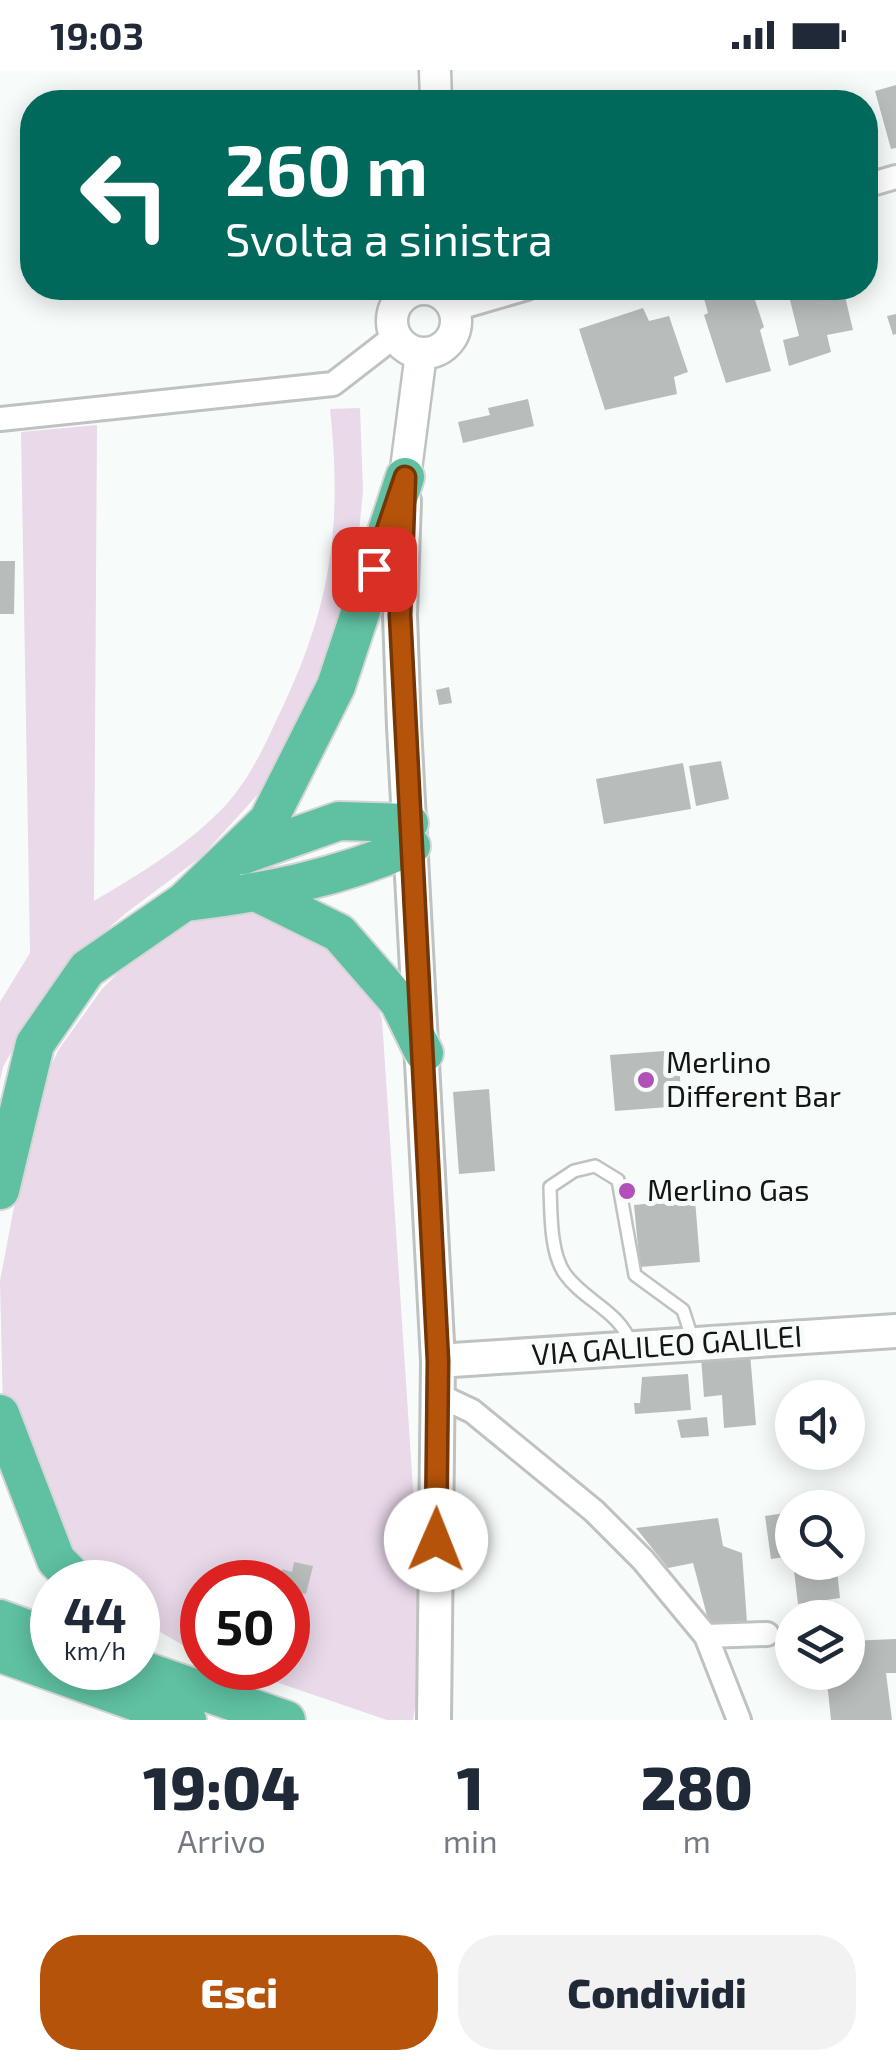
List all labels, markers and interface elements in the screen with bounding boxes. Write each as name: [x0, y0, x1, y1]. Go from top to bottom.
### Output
text: 19:03: [50, 12, 144, 58]
text: 260 m: [225, 126, 428, 210]
icon: left: [60, 130, 190, 260]
text: Svolta a sinistra: [225, 211, 553, 265]
pin: [332, 527, 417, 612]
icon: arrive: [347, 542, 402, 597]
place label: Merlino Different Bar: [666, 1043, 841, 1113]
marker: Merlino Different Bar: [635, 1069, 657, 1091]
place label: Merlino Gas: [647, 1171, 810, 1207]
marker: Merlino Gas: [616, 1180, 638, 1202]
street label: VIA GALILEO GALILEI: [530, 1317, 803, 1371]
map controls: [775, 1380, 865, 1690]
button: sound: [775, 1380, 865, 1470]
position arrow: [384, 1488, 488, 1592]
button: search: [775, 1490, 865, 1580]
speed limit sign: 50: [180, 1560, 310, 1690]
text: 44: [63, 1583, 127, 1643]
button: layers: [775, 1600, 865, 1690]
text: km/h: [64, 1635, 126, 1665]
text: 19:04: [143, 1750, 300, 1822]
text: 1: [457, 1750, 484, 1822]
text: 280: [641, 1750, 753, 1822]
text: Arrivo: [177, 1821, 266, 1859]
text: min: [443, 1821, 498, 1859]
text: m: [683, 1821, 711, 1859]
button: Esci: [40, 1935, 438, 2050]
button: Condividi: [458, 1935, 856, 2050]

